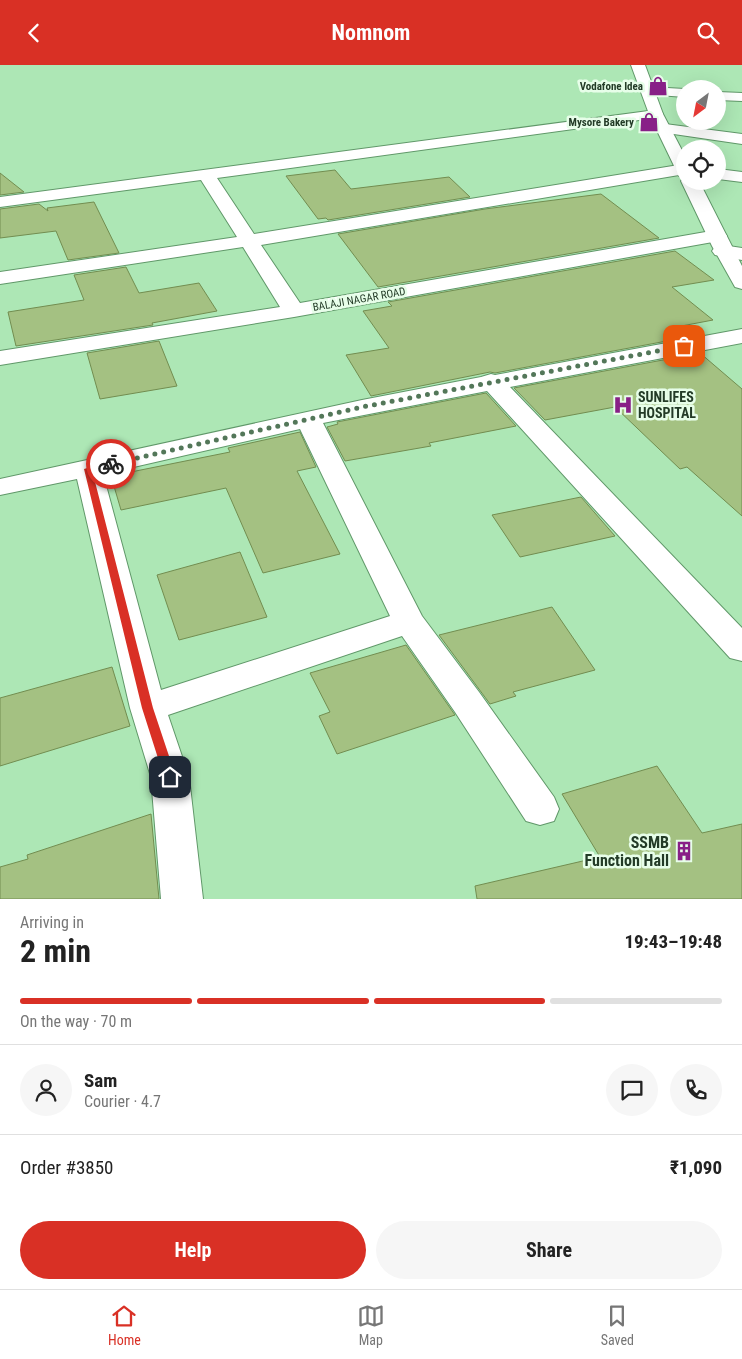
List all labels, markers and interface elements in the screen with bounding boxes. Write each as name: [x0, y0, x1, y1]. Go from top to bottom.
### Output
icon: back: [20, 19, 48, 47]
icon: search: [694, 19, 722, 47]
text: Nomnom: [332, 20, 410, 45]
shop icon: Vodafone Idea: [647, 75, 669, 97]
place label: Vodafone Idea: [580, 80, 643, 93]
north arrow: [676, 80, 726, 130]
map controls: [676, 80, 726, 190]
shop icon: Mysore Bakery: [638, 111, 660, 133]
place label: Mysore Bakery: [569, 116, 634, 129]
button: locate: [676, 140, 726, 190]
street label: BALAJI NAGAR ROAD: [312, 285, 406, 314]
pin: [663, 325, 705, 367]
icon: bag: [670, 332, 698, 360]
place label: SUNLIFES HOSPITAL: [638, 389, 696, 421]
hospital icon: SUNLIFES HOSPITAL: [612, 394, 634, 416]
courier: [86, 439, 136, 489]
icon: bike: [97, 450, 125, 478]
pin: [149, 756, 191, 798]
icon: home: [156, 763, 184, 791]
place label: SSMB Function Hall: [585, 833, 669, 870]
building icon: SSMB Function Hall: [673, 840, 695, 862]
text: Arriving in: [20, 913, 84, 932]
text: 19:43–19:48: [624, 930, 722, 953]
text: 2 min: [20, 932, 91, 970]
text: On the way · 70 m: [20, 1012, 132, 1031]
button: person: [20, 1064, 72, 1116]
button: chat: [606, 1064, 658, 1116]
button: phone: [670, 1064, 722, 1116]
text: Sam: [84, 1069, 117, 1092]
text: Courier · 4.7: [84, 1092, 161, 1111]
text: Order #3850: [20, 1156, 113, 1179]
text: ₹1,090: [670, 1156, 722, 1179]
button: Help: [20, 1221, 366, 1279]
button: Share: [376, 1221, 722, 1279]
tab: Home: [108, 1302, 141, 1348]
tab: Map: [357, 1302, 385, 1348]
tab: Saved: [601, 1302, 634, 1348]

